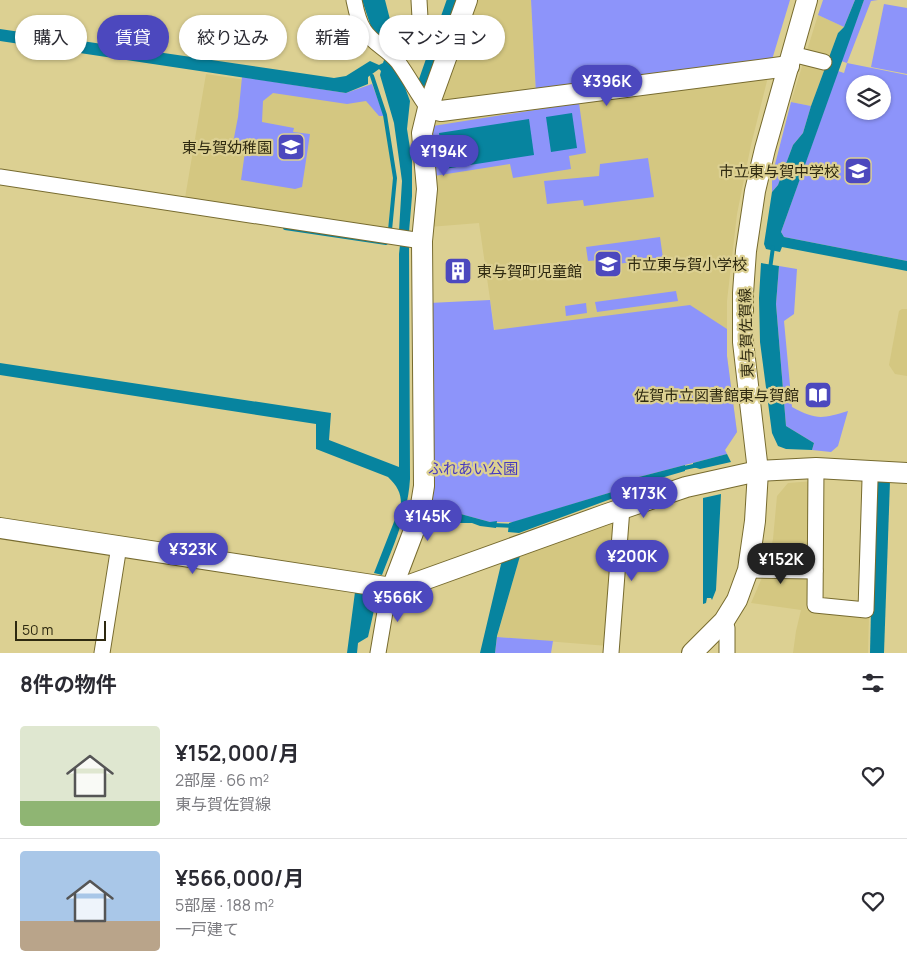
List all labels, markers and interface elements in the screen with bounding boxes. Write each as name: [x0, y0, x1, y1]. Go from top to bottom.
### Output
chip: 購入: [15, 15, 87, 60]
chip: 賃貸: [97, 15, 169, 60]
chip: 絞り込み: [179, 15, 287, 60]
chip: 新着: [297, 15, 369, 60]
chip: マンション: [379, 15, 505, 60]
pin: ¥396K: [572, 64, 642, 107]
text: ¥396K: [582, 70, 632, 92]
map controls: [846, 75, 891, 120]
button: layers: [846, 75, 891, 120]
school or university icon: 東与賀幼稚園: [276, 132, 306, 162]
pin: ¥194K: [409, 134, 479, 177]
place label: 東与賀幼稚園: [182, 137, 272, 158]
text: ¥194K: [421, 140, 467, 162]
school or university icon: 市立東与賀中学校: [843, 156, 873, 186]
place label: 市立東与賀中学校: [719, 161, 839, 182]
school or university icon: 市立東与賀小学校: [593, 249, 623, 279]
place label: 市立東与賀小学校: [627, 254, 747, 275]
building icon: 東与賀町児童館: [443, 256, 473, 286]
place label: 東与賀町児童館: [477, 261, 582, 282]
street label: 東与賀佐賀線: [734, 288, 758, 378]
library icon: 佐賀市立図書館東与賀館: [803, 380, 833, 410]
place label: 佐賀市立図書館東与賀館: [634, 385, 799, 406]
park label: ふれあい公園: [428, 458, 518, 479]
pin: ¥173K: [609, 476, 679, 519]
text: ¥173K: [622, 482, 666, 504]
pin: ¥145K: [393, 500, 463, 542]
text: ¥145K: [405, 505, 451, 527]
pin: ¥323K: [158, 532, 228, 575]
text: ¥323K: [169, 538, 217, 560]
pin: ¥200K: [597, 540, 667, 582]
pin: ¥152K: [746, 542, 816, 585]
text: ¥200K: [607, 545, 657, 567]
text: ¥152K: [758, 548, 804, 570]
pin: ¥566K: [363, 580, 433, 623]
text: ¥566K: [373, 586, 423, 608]
scale bar: [15, 618, 106, 641]
text: 50 m: [22, 620, 53, 639]
icon: filters: [859, 669, 887, 697]
text: 8件の物件: [20, 670, 117, 698]
text: ¥152,000/月: [175, 739, 299, 767]
icon: home: [60, 746, 120, 806]
icon: heart: [859, 762, 887, 790]
text: 2部屋 · 66 m²: [175, 769, 269, 791]
text: 東与賀佐賀線: [175, 793, 271, 815]
text: ¥566,000/月: [175, 864, 304, 892]
icon: home: [60, 871, 120, 931]
icon: heart: [859, 887, 887, 915]
text: 5部屋 · 188 m²: [175, 894, 274, 916]
text: 一戸建て: [175, 918, 239, 940]

